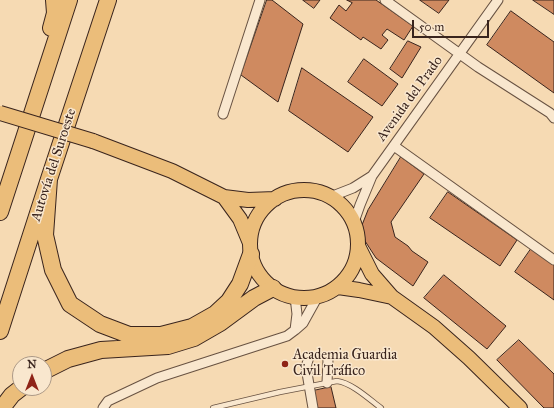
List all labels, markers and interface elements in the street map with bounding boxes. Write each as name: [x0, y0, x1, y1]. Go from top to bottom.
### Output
scale bar: [414, 12, 491, 38]
text: 50 m: [419, 20, 444, 34]
street label: Avenida del Prado: [373, 53, 447, 145]
street label: Autovía del Suroeste: [28, 107, 80, 223]
place label: Academia Guardia Civil Tráfico: [293, 348, 397, 380]
north arrow: [12, 356, 52, 396]
text: N: [27, 358, 37, 371]
marker: Academia Guardia Civil Tráfico: [280, 359, 290, 369]

